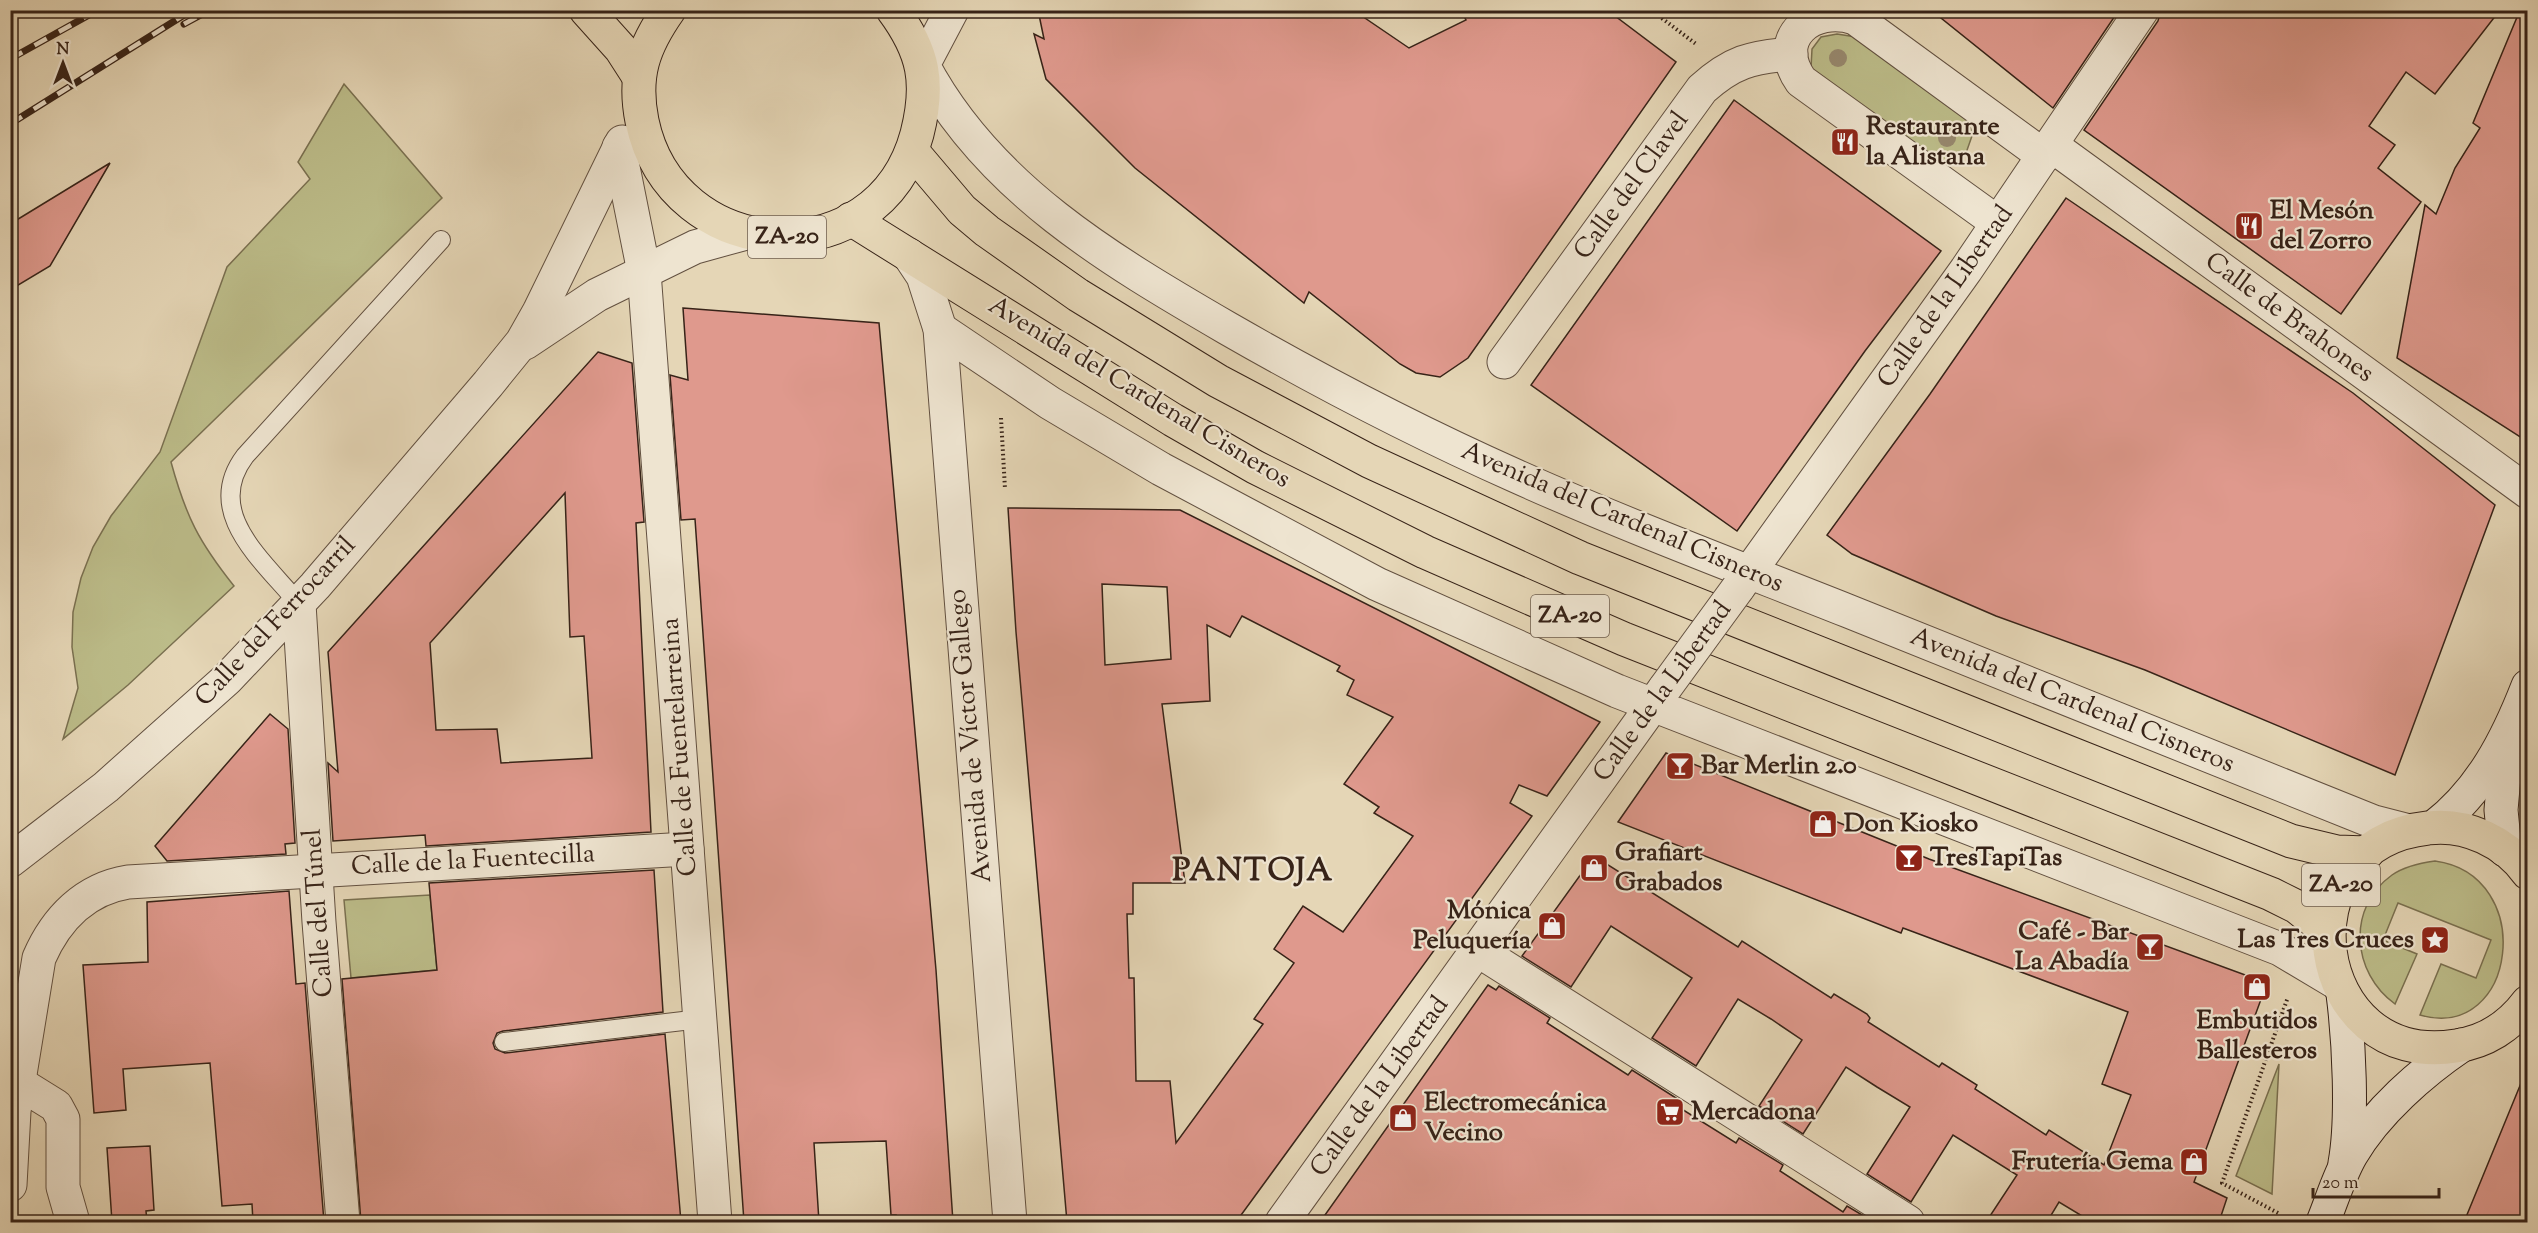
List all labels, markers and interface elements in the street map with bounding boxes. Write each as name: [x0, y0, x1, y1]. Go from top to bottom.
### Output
north arrow: [33, 33, 93, 93]
text: N: [57, 39, 70, 62]
street label: Calle del Clavel: [1565, 104, 1699, 268]
place label: Restaurante la Alistana: [1866, 109, 2000, 176]
restaurant icon: Restaurante la Alistana: [1829, 126, 1861, 158]
place label: El Mesón del Zorro: [2270, 193, 2375, 260]
street label: Calle de la Libertad: [1869, 198, 2023, 396]
restaurant icon: El Mesón del Zorro: [2233, 210, 2265, 242]
road number: ZA-20: [748, 216, 826, 258]
street label: Calle de Brahones: [2197, 244, 2381, 392]
street label: Avenida del Cardenal Cisneros: [981, 288, 1297, 498]
street label: Avenida del Cardenal Cisneros: [1455, 433, 1789, 603]
street label: Calle del Ferrocarril: [187, 529, 365, 715]
street label: Avenida de Víctor Gallego: [940, 588, 1002, 884]
street label: Calle de la Libertad: [1585, 594, 1741, 790]
road number: ZA-20: [1531, 595, 1609, 637]
street label: Calle de Fuentelarreina: [653, 617, 707, 877]
street label: Avenida del Cardenal Cisneros: [1904, 619, 2240, 783]
place label: Bar Merlin 2.0: [1701, 748, 1857, 785]
bar icon: Bar Merlin 2.0: [1664, 750, 1696, 782]
place label: Don Kiosko: [1844, 806, 1978, 843]
shop icon: Don Kiosko: [1807, 808, 1839, 840]
street label: Calle del Túnel: [295, 827, 343, 999]
place label: Grafiart Grabados: [1615, 835, 1722, 902]
street label: Calle de la Fuentecilla: [350, 836, 596, 886]
place label: TresTapiTas: [1930, 840, 2062, 877]
bar icon: TresTapiTas: [1893, 842, 1925, 874]
district label: PANTOJA: [1172, 849, 1334, 895]
shop icon: Grafiart Grabados: [1578, 852, 1610, 884]
road number: ZA-20: [2302, 864, 2380, 906]
place label: Mónica Peluquería: [1413, 893, 1531, 960]
shop icon: Mónica Peluquería: [1536, 910, 1568, 942]
place label: Café - Bar La Abadía: [2015, 914, 2129, 981]
place label: Las Tres Cruces: [2238, 922, 2414, 959]
place icon: Las Tres Cruces: [2419, 924, 2451, 956]
bar icon: Café - Bar La Abadía: [2134, 931, 2166, 963]
shop icon: Embutidos Ballesteros: [2241, 971, 2273, 1003]
street label: Calle de la Libertad: [1302, 989, 1458, 1185]
place label: Embutidos Ballesteros: [2196, 1003, 2318, 1070]
place label: Electromecánica Vecino: [1424, 1085, 1607, 1152]
place label: Mercadona: [1691, 1094, 1816, 1131]
supermarket icon: Mercadona: [1654, 1096, 1686, 1128]
shop icon: Electromecánica Vecino: [1387, 1102, 1419, 1134]
place label: Frutería Gema: [2012, 1144, 2173, 1181]
shop icon: Frutería Gema: [2178, 1146, 2210, 1178]
scale bar: [2313, 1161, 2439, 1199]
text: 20 m: [2322, 1171, 2359, 1197]

